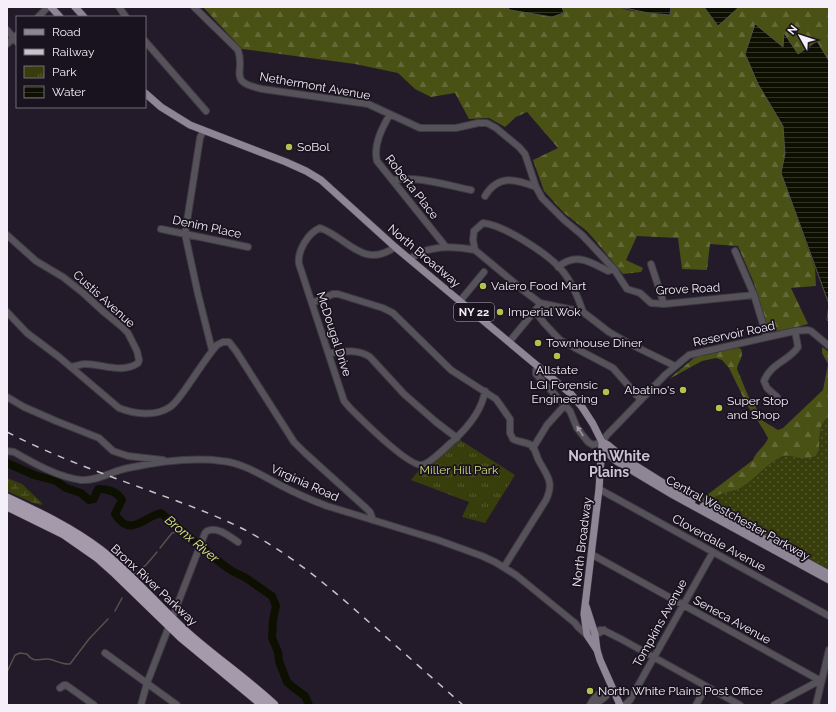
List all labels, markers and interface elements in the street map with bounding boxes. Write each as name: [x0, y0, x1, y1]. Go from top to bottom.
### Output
legend: [16, 16, 146, 108]
north arrow: [780, 16, 820, 56]
text: N: [785, 23, 800, 37]
text: Road: [52, 25, 81, 39]
text: Railway: [52, 45, 95, 59]
text: Park: [52, 65, 77, 79]
street label: Nethermont Avenue: [258, 69, 372, 103]
text: Water: [52, 85, 86, 99]
place label: SoBol: [297, 140, 330, 154]
marker: SoBol: [284, 142, 294, 152]
street label: Roberta Place: [383, 152, 441, 222]
street label: Denim Place: [171, 213, 243, 241]
street label: North Broadway: [385, 222, 463, 291]
street label: Custis Avenue: [70, 268, 138, 330]
place label: Valero Food Mart: [491, 279, 586, 293]
street label: Grove Road: [655, 280, 721, 298]
marker: Valero Food Mart: [478, 281, 488, 291]
street label: McDougal Drive: [314, 290, 354, 378]
road number: NY 22: [454, 303, 494, 321]
place label: Imperial Wok: [508, 305, 581, 319]
marker: Imperial Wok: [495, 307, 505, 317]
street label: Reservoir Road: [692, 318, 776, 350]
place label: Townhouse Diner: [546, 336, 643, 350]
marker: Townhouse Diner: [533, 338, 543, 348]
marker: Allstate: [552, 351, 562, 361]
place label: Allstate: [536, 363, 578, 377]
place label: LGI Forensic Engineering: [530, 378, 598, 406]
place label: Abatino's: [624, 383, 675, 397]
marker: Abatino's: [678, 385, 688, 395]
marker: LGI Forensic Engineering: [601, 387, 611, 397]
place label: Super Stop and Shop: [727, 394, 789, 422]
marker: Super Stop and Shop: [714, 403, 724, 413]
one-way arrow: [576, 425, 584, 436]
district label: North White Plains: [568, 448, 650, 480]
street label: Virginia Road: [269, 462, 341, 504]
park label: Miller Hill Park: [420, 463, 499, 477]
street label: Central Westchester Parkway: [664, 473, 813, 564]
street label: North Broadway: [570, 496, 595, 588]
street label: Cloverdale Avenue: [670, 511, 768, 575]
water label: Bronx River: [162, 512, 222, 566]
street label: Bronx River Parkway: [108, 541, 200, 629]
street label: Tompkins Avenue: [630, 577, 690, 669]
street label: Seneca Avenue: [691, 593, 773, 647]
place label: North White Plains Post Office: [598, 684, 763, 698]
marker: North White Plains Post Office: [585, 686, 595, 696]

